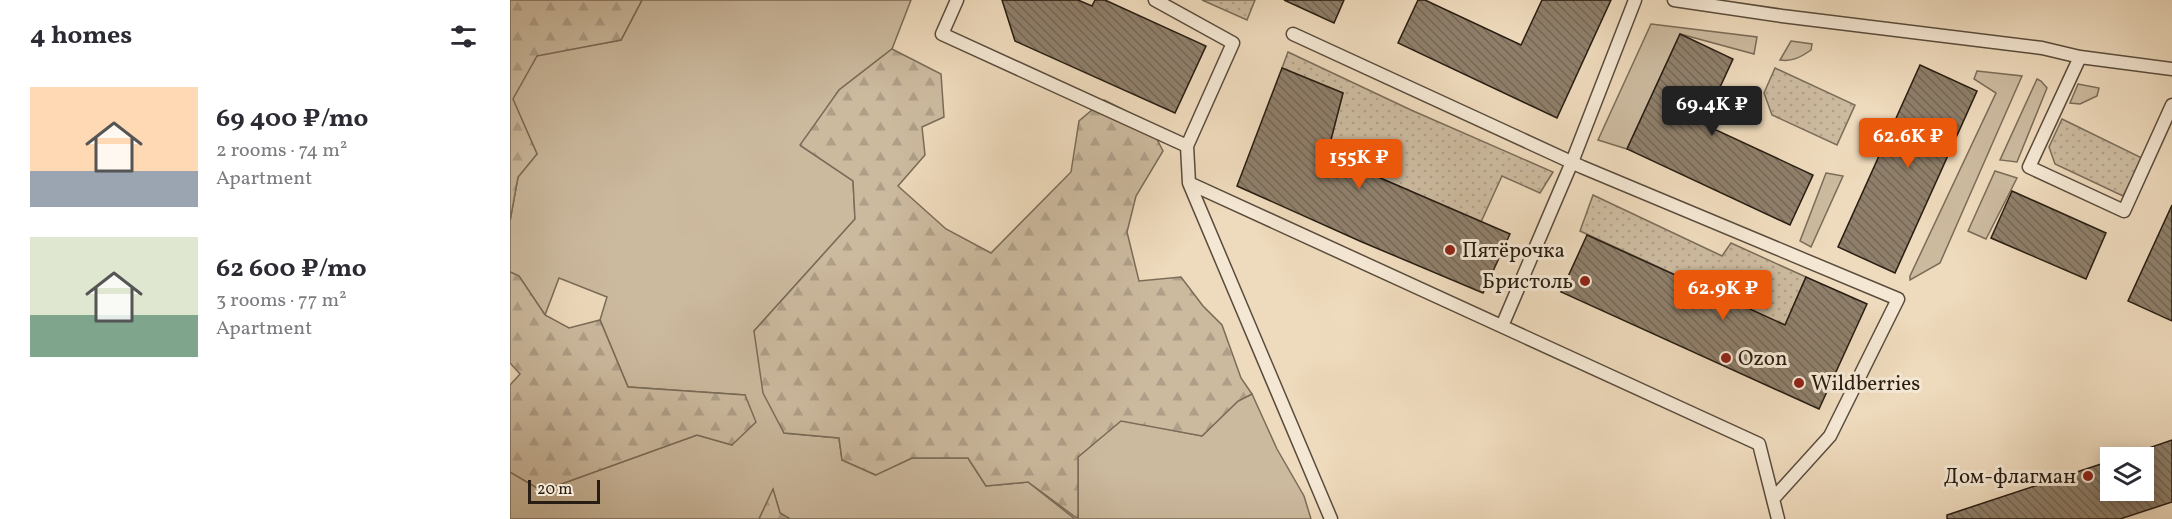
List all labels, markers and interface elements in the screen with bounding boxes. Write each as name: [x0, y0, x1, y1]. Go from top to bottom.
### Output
text: 4 homes: [30, 18, 132, 54]
icon: filters: [447, 20, 480, 53]
pin: 69.4K ₽: [1657, 86, 1767, 137]
text: 69.4K ₽: [1676, 91, 1748, 119]
text: 69 400 ₽/mo: [216, 101, 368, 137]
icon: home: [78, 111, 150, 183]
pin: 62.6K ₽: [1853, 118, 1963, 169]
text: 62.6K ₽: [1873, 123, 1943, 151]
text: 2 rooms · 74 m²: [216, 137, 347, 165]
pin: 155K ₽: [1310, 139, 1408, 190]
text: 155K ₽: [1329, 144, 1389, 172]
text: Apartment: [216, 165, 312, 193]
place label: Пятёрочка: [1462, 237, 1565, 266]
marker: Пятёрочка: [1443, 243, 1457, 257]
text: 62 600 ₽/mo: [216, 251, 367, 287]
icon: home: [78, 261, 150, 333]
place label: Бристоль: [1482, 268, 1573, 297]
pin: 62.9K ₽: [1668, 270, 1778, 321]
marker: Бристоль: [1578, 274, 1592, 288]
text: 62.9K ₽: [1688, 275, 1758, 303]
text: 3 rooms · 77 m²: [216, 287, 347, 315]
text: Apartment: [216, 315, 312, 343]
place label: Ozon: [1738, 345, 1788, 374]
marker: Ozon: [1719, 351, 1733, 365]
place label: Wildberries: [1811, 370, 1920, 399]
marker: Wildberries: [1792, 376, 1806, 390]
map controls: [2100, 447, 2154, 501]
button: layers: [2100, 447, 2154, 501]
place label: Дом-флагман: [1944, 463, 2076, 492]
marker: Дом-флагман: [2081, 469, 2095, 483]
scale bar: [528, 477, 600, 504]
text: 20 m: [537, 479, 572, 501]

